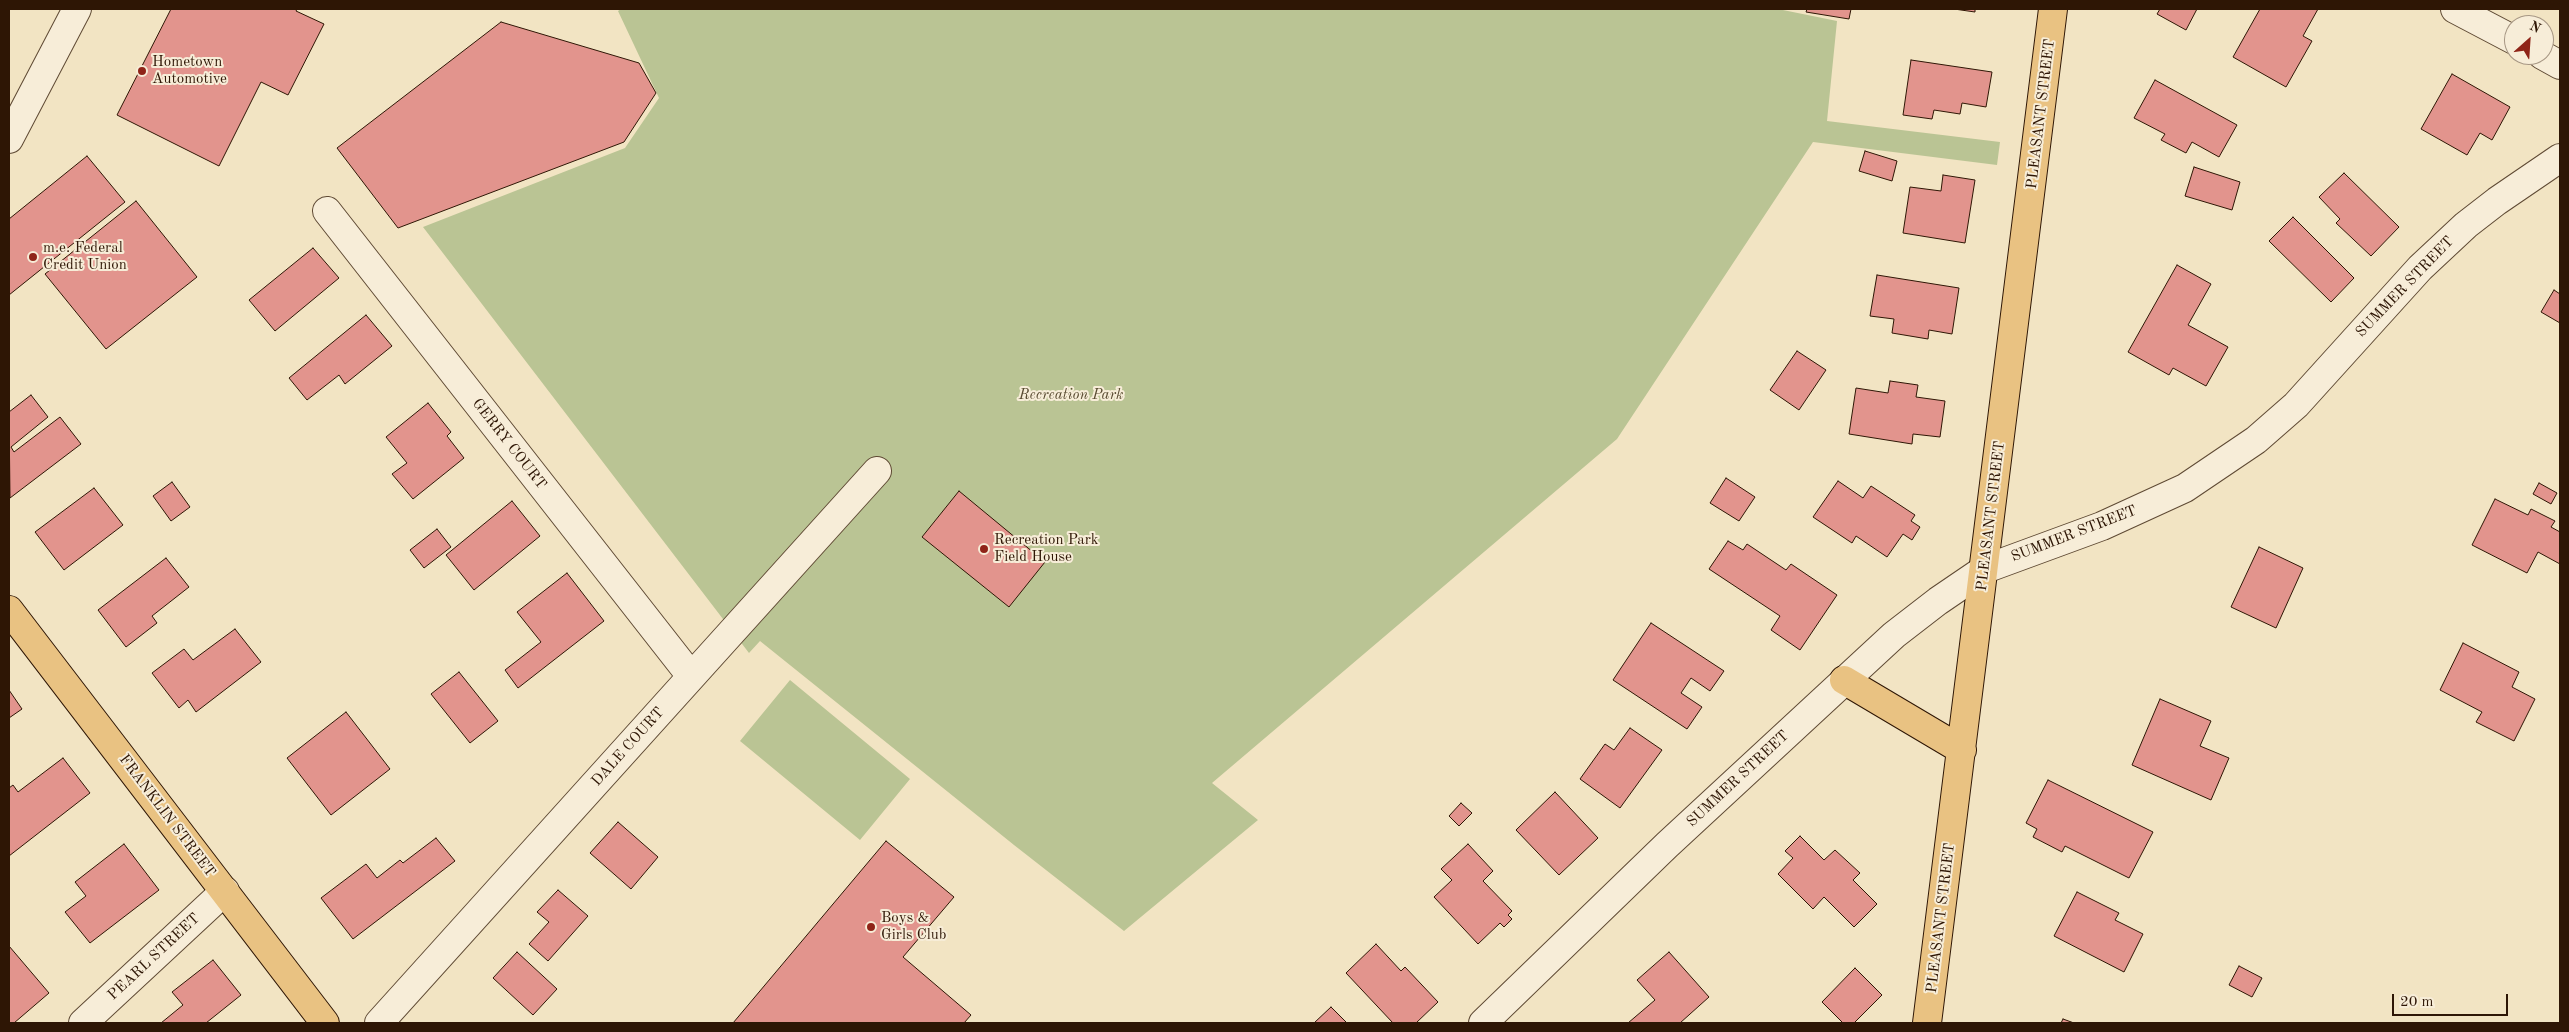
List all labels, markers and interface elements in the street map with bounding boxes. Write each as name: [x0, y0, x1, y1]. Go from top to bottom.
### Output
north arrow: [2504, 15, 2554, 65]
text: N: [2527, 19, 2543, 36]
street label: PLEASANT STREET: [2023, 38, 2059, 190]
place label: Hometown Automotive: [152, 53, 227, 88]
marker: Hometown Automotive: [136, 65, 148, 77]
street label: SUMMER STREET: [2352, 233, 2458, 341]
place label: m.e. Federal Credit Union: [43, 239, 127, 274]
marker: m.e. Federal Credit Union: [27, 251, 39, 263]
park label: Recreation Park: [1019, 386, 1123, 404]
street label: GERRY COURT: [468, 395, 550, 493]
street label: PLEASANT STREET: [1973, 440, 2009, 592]
street label: SUMMER STREET: [2009, 502, 2139, 566]
place label: Recreation Park Field House: [994, 531, 1099, 566]
marker: Recreation Park Field House: [978, 543, 990, 555]
street label: DALE COURT: [588, 704, 668, 790]
street label: SUMMER STREET: [1683, 727, 1793, 831]
street label: FRANKLIN STREET: [115, 751, 219, 881]
street label: PLEASANT STREET: [1923, 842, 1959, 994]
place label: Boys & Girls Club: [881, 909, 947, 944]
street label: PEARL STREET: [104, 910, 204, 1004]
marker: Boys & Girls Club: [865, 921, 877, 933]
scale bar: [2394, 984, 2510, 1016]
text: 20 m: [2400, 995, 2434, 1010]

